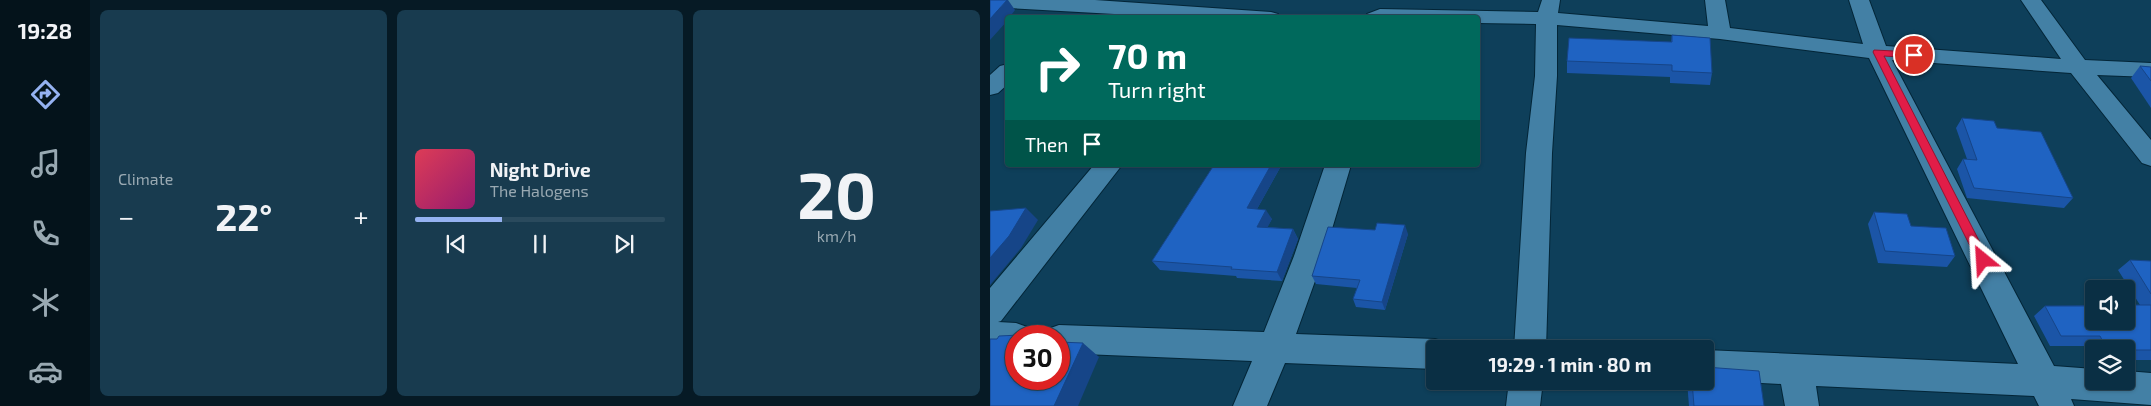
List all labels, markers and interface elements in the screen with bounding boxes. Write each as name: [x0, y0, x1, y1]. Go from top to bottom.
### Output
text: 19:28: [18, 17, 72, 43]
text: 70 m: [1108, 34, 1187, 76]
pin: [1893, 34, 1935, 76]
icon: right: [1025, 35, 1090, 100]
icon: arrive: [1900, 41, 1928, 69]
text: Turn right: [1108, 76, 1206, 102]
icon: directions: [28, 77, 63, 112]
icon: arrive: [1078, 130, 1106, 158]
text: Then: [1025, 133, 1068, 156]
icon: music: [28, 146, 63, 181]
text: 20: [797, 154, 876, 232]
text: Night Drive: [490, 158, 591, 181]
text: Climate: [118, 169, 173, 188]
text: The Halogens: [490, 181, 589, 200]
text: 22°: [215, 193, 272, 239]
text: −: [118, 199, 134, 233]
text: +: [353, 199, 369, 233]
icon: phone: [28, 216, 63, 251]
text: km/h: [817, 226, 857, 245]
icon: previous: [442, 230, 470, 258]
icon: pause: [526, 230, 554, 258]
icon: next: [610, 230, 638, 258]
position arrow: [1956, 233, 2008, 285]
map controls: [2085, 280, 2135, 390]
button: sound: [2085, 280, 2135, 330]
icon: climate: [28, 285, 63, 320]
speed limit sign: 30: [1005, 325, 1070, 390]
button: layers: [2085, 340, 2135, 390]
text: 19:29 · 1 min · 80 m: [1489, 353, 1651, 376]
icon: car: [28, 354, 63, 389]

